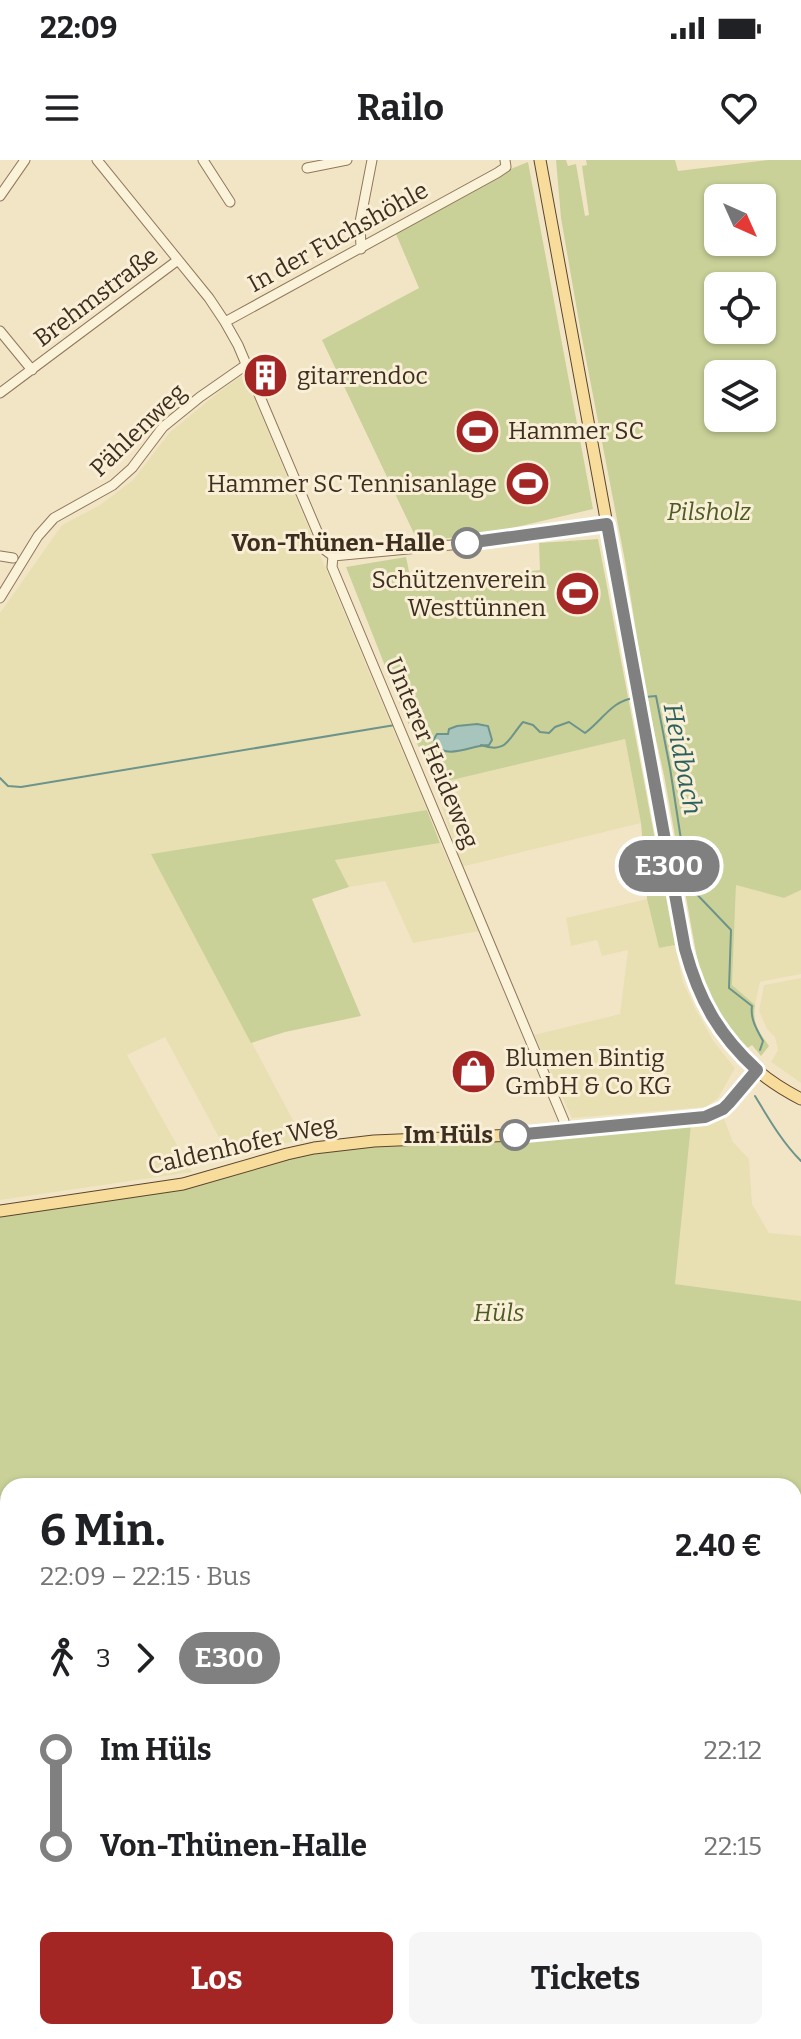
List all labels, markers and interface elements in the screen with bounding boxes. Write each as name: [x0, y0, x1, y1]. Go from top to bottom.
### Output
text: 22:09: [40, 10, 118, 46]
icon: menu: [40, 86, 84, 130]
text: Railo: [357, 86, 444, 130]
icon: heart: [717, 86, 761, 130]
street label: In der Fuchshöhle: [243, 176, 433, 298]
north arrow: [704, 184, 776, 256]
map controls: [704, 184, 776, 432]
street label: Brehmstraße: [29, 241, 163, 353]
button: locate: [704, 272, 776, 344]
building icon: gitarrendoc: [242, 352, 290, 400]
button: layers: [704, 360, 776, 432]
place label: gitarrendoc: [297, 362, 428, 390]
street label: Pählenweg: [84, 378, 192, 482]
sports icon: Hammer SC: [453, 407, 501, 455]
place label: Hammer SC: [508, 417, 644, 445]
sports icon: Hammer SC Tennisanlage: [504, 460, 552, 508]
place label: Hammer SC Tennisanlage: [207, 470, 497, 498]
park label: Pilsholz: [667, 498, 751, 526]
marker: Von-Thünen-Halle: [452, 528, 482, 558]
place label: Von-Thünen-Halle: [231, 529, 445, 557]
place label: Schützenverein Westtünnen: [371, 566, 546, 622]
sports icon: Schützenverein Westtünnen: [553, 570, 601, 618]
street label: Unterer Heideweg: [379, 653, 485, 853]
water label: Heidbach: [657, 701, 709, 818]
line badge: E300: [613, 840, 725, 892]
text: E300: [635, 849, 703, 882]
place label: Blumen Bintig GmbH & Co KG: [505, 1044, 672, 1100]
shop icon: Blumen Bintig GmbH & Co KG: [450, 1048, 498, 1096]
street label: Caldenhofer Weg: [145, 1110, 339, 1180]
marker: Im Hüls: [500, 1120, 530, 1150]
place label: Im Hüls: [404, 1121, 493, 1149]
park label: Hüls: [474, 1299, 524, 1327]
text: 6 Min.: [40, 1504, 166, 1557]
text: 2.40 €: [675, 1528, 762, 1564]
text: 22:09 – 22:15 · Bus: [40, 1561, 251, 1592]
icon: walk: [40, 1636, 84, 1680]
icon: forward: [123, 1636, 167, 1680]
text: E300: [195, 1641, 264, 1674]
text: 3: [96, 1643, 111, 1674]
text: Im Hüls: [100, 1732, 212, 1768]
text: 22:12: [704, 1735, 762, 1766]
text: Von-Thünen-Halle: [100, 1828, 367, 1864]
text: 22:15: [704, 1831, 762, 1862]
button: Los: [40, 1932, 393, 2024]
button: Tickets: [409, 1932, 762, 2024]

